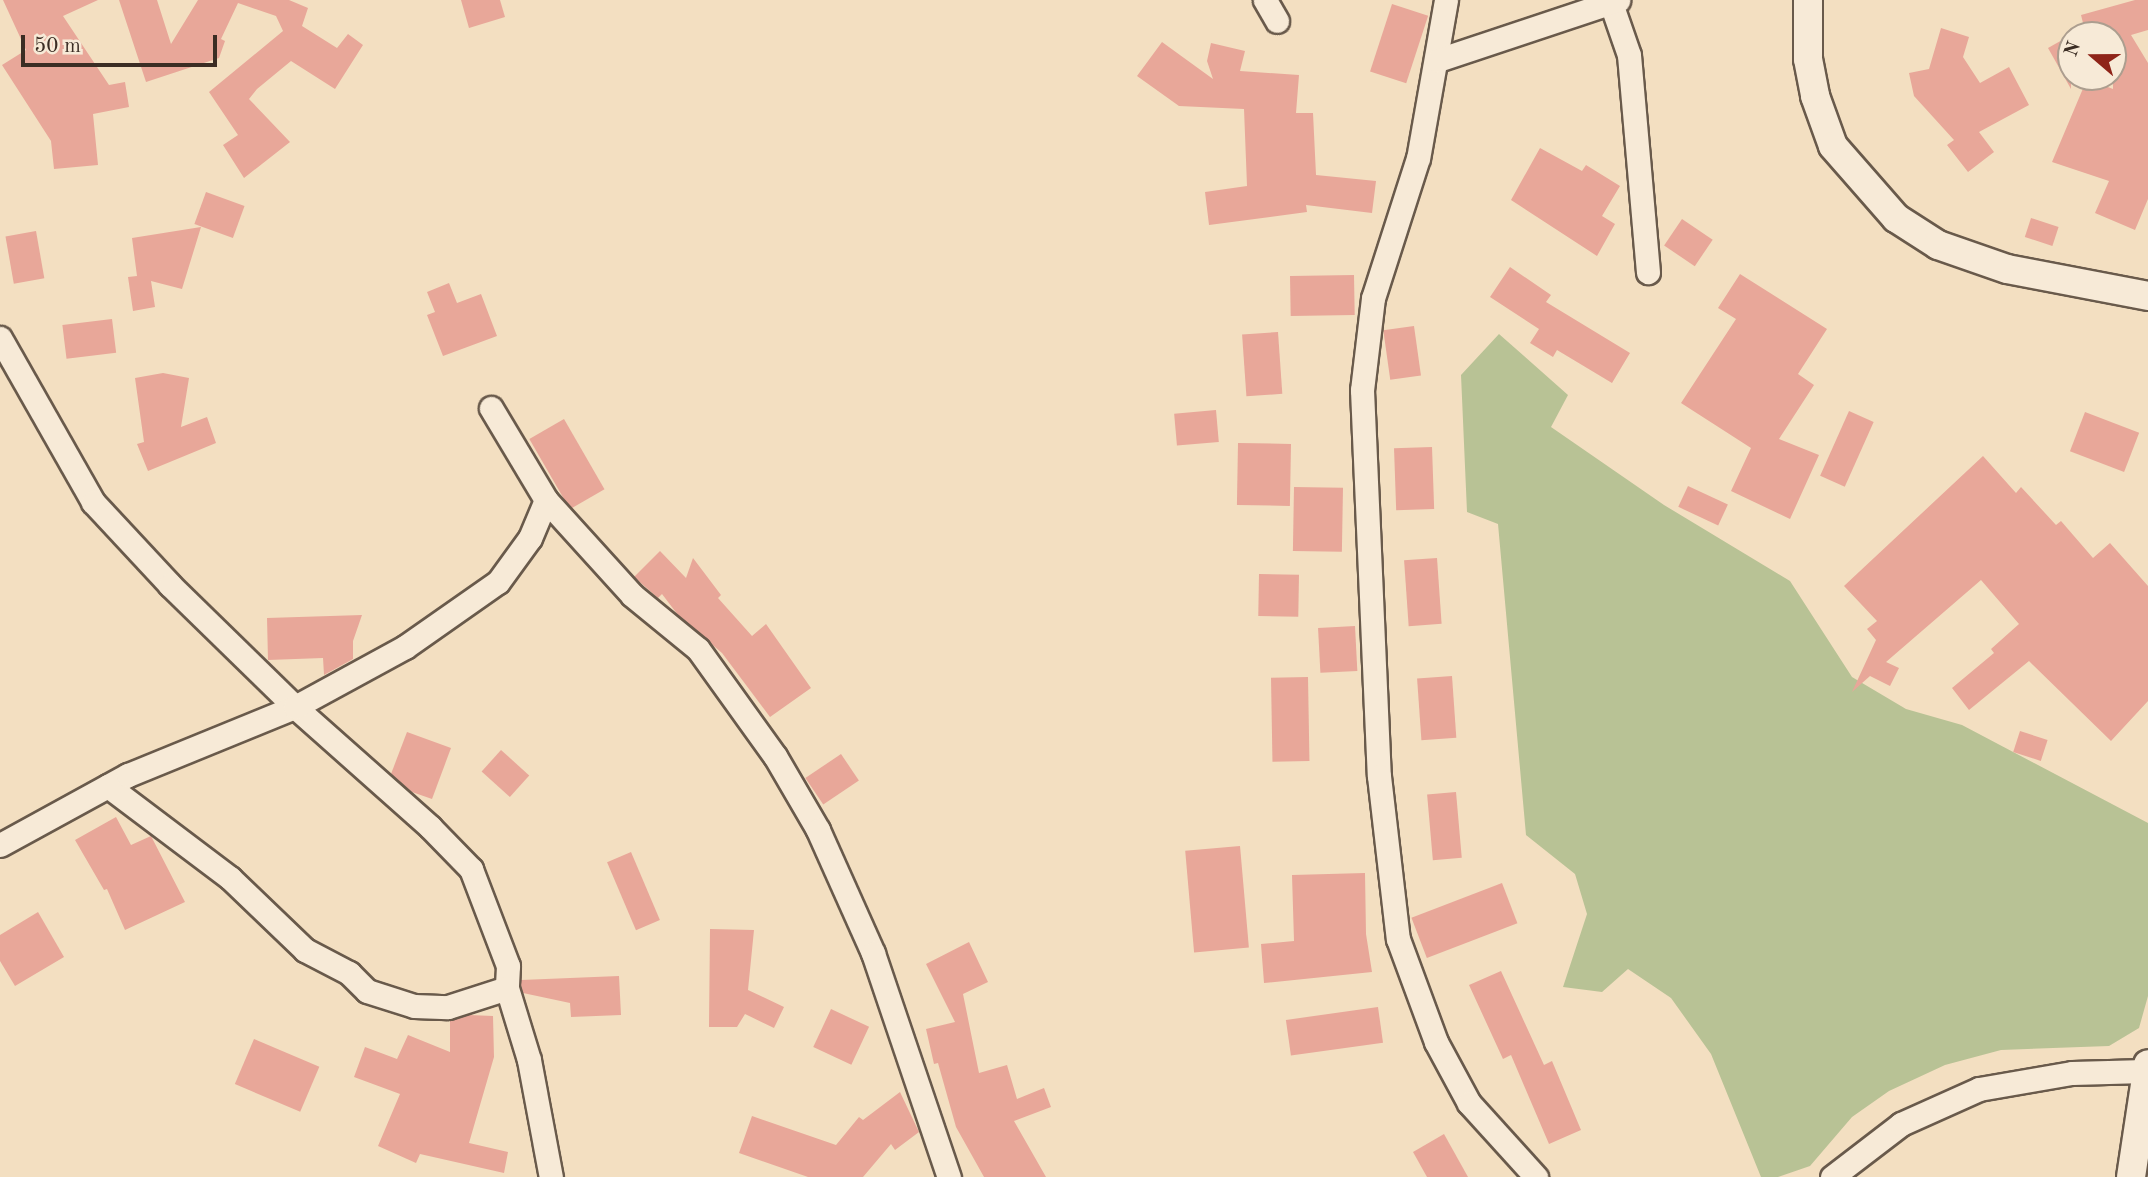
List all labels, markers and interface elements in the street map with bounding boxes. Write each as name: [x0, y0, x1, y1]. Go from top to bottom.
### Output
scale bar: [24, 21, 220, 65]
north arrow: [2057, 21, 2127, 91]
text: 50 m: [34, 36, 81, 57]
text: N: [2062, 39, 2085, 59]

